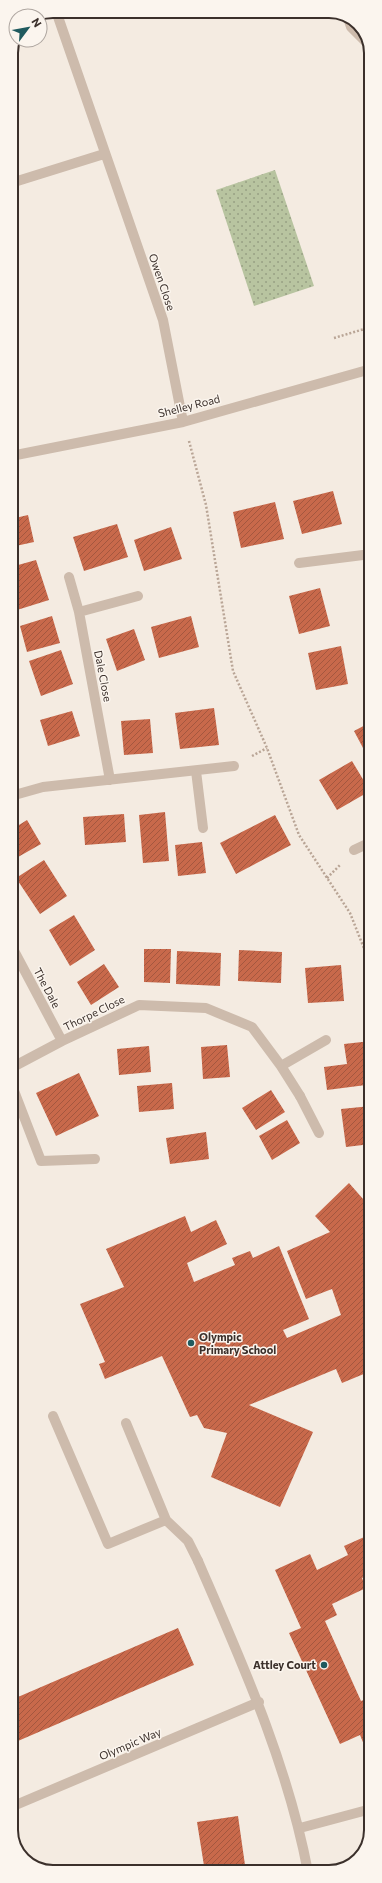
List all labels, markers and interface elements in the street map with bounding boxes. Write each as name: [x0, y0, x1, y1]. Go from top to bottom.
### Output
north arrow: [8, 8, 48, 48]
text: N: [29, 15, 45, 29]
street label: Owen Close: [147, 252, 178, 312]
street label: Shelley Road: [157, 392, 221, 419]
street label: Dale Close: [92, 649, 115, 703]
street label: The Dale: [31, 965, 64, 1010]
street label: Thorpe Close: [61, 992, 127, 1033]
place label: Olympic Primary School: [199, 1330, 276, 1356]
marker: Olympic Primary School: [186, 1338, 196, 1348]
place label: Attley Court: [253, 1658, 316, 1671]
marker: Attley Court: [319, 1660, 329, 1670]
street label: Olympic Way: [97, 1725, 163, 1762]

